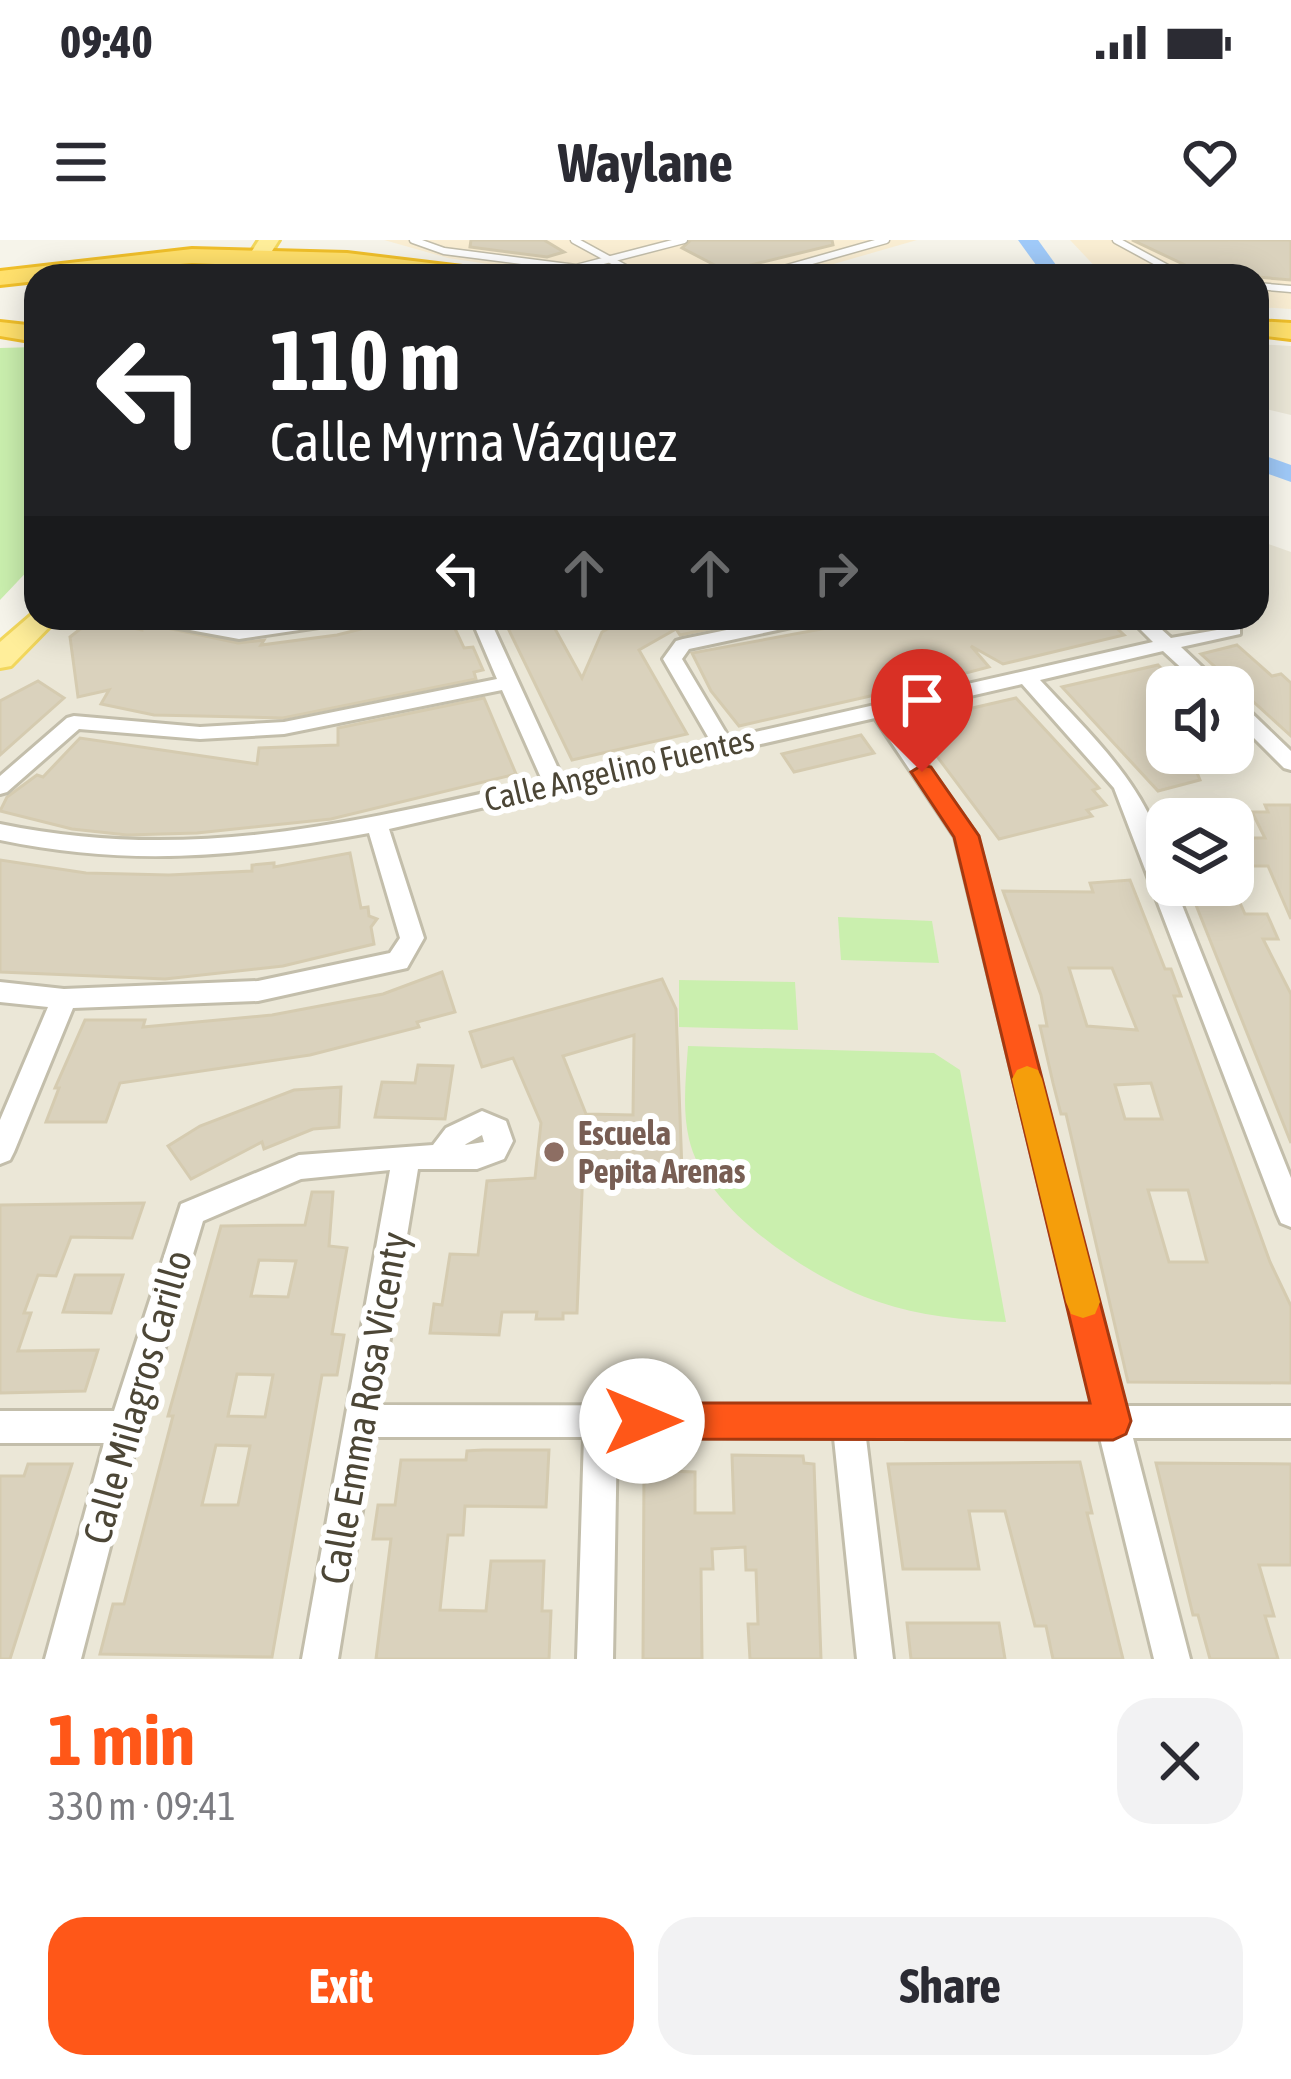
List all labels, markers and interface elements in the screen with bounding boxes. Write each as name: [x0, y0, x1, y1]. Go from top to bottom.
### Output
text: 09:40: [60, 16, 153, 68]
icon: menu: [48, 129, 114, 195]
icon: heart: [1177, 129, 1243, 195]
text: Waylane: [558, 132, 733, 193]
icon: left: [72, 312, 228, 468]
text: 110 m: [270, 312, 460, 408]
text: Calle Myrna Vázquez: [270, 411, 677, 472]
icon: left: [425, 540, 491, 606]
icon: ahead: [551, 540, 617, 606]
icon: ahead: [677, 540, 743, 606]
icon: right: [803, 540, 869, 606]
pin: [871, 649, 973, 772]
map controls: [1146, 666, 1254, 906]
button: sound: [1146, 666, 1254, 774]
icon: arrive: [889, 667, 955, 733]
street label: Calle Angelino Fuentes: [480, 719, 758, 819]
button: layers: [1146, 798, 1254, 906]
place label: Escuela Pepita Arenas: [578, 1114, 746, 1190]
marker: Escuela Pepita Arenas: [541, 1139, 567, 1165]
street label: Calle Emma Rosa Vicenty: [311, 1228, 417, 1588]
street label: Calle Milagros Carillo: [74, 1245, 200, 1549]
position arrow: [579, 1358, 705, 1484]
text: 1 min: [48, 1698, 195, 1780]
button: close: [1117, 1698, 1243, 1824]
text: 330 m · 09:41: [48, 1784, 236, 1828]
button: Exit: [48, 1917, 634, 2055]
button: Share: [658, 1917, 1243, 2055]

